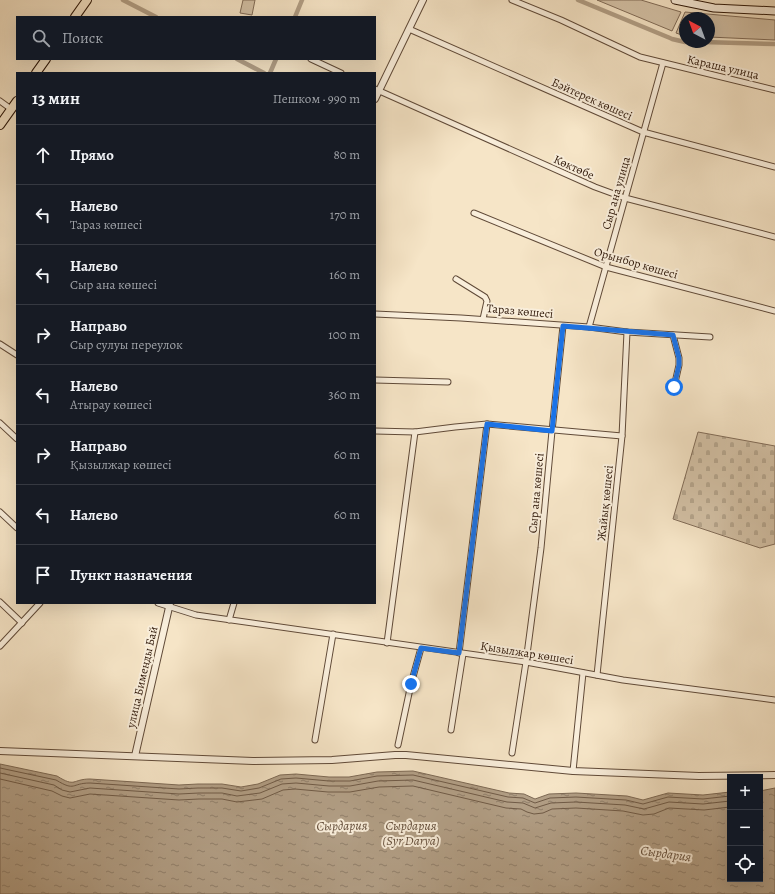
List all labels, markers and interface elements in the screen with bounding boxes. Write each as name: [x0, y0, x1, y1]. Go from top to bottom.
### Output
north arrow: [679, 12, 715, 48]
search box: [16, 16, 376, 60]
icon: search: [30, 27, 52, 49]
text: Поиск: [62, 28, 103, 48]
street label: Караша улица: [685, 51, 761, 83]
street label: Бәйтерек көшесі: [549, 74, 635, 124]
text: 13 мин: [32, 87, 80, 110]
text: Пешком · 990 m: [273, 90, 360, 107]
icon: ahead: [32, 144, 54, 166]
text: Прямо: [70, 145, 114, 165]
text: 80 m: [333, 146, 360, 163]
street label: Көктөбе: [551, 151, 597, 183]
street label: Сыр ана улица: [598, 154, 634, 231]
text: Налево: [70, 196, 118, 216]
icon: left: [32, 204, 54, 226]
text: 170 m: [330, 206, 360, 223]
text: Тараз көшесі: [70, 216, 142, 233]
street label: Орынбор көшесі: [592, 243, 680, 283]
text: Налево: [70, 256, 118, 276]
icon: left: [32, 264, 54, 286]
text: 160 m: [329, 266, 360, 283]
text: Сыр ана көшесі: [70, 276, 157, 293]
street label: Тараз көшесі: [486, 300, 554, 322]
text: Направо: [70, 316, 127, 336]
icon: right: [32, 324, 54, 346]
text: 100 m: [328, 326, 360, 343]
text: Сыр сулуы переулок: [70, 336, 183, 353]
text: Налево: [70, 376, 118, 396]
route start: [665, 378, 683, 396]
icon: left: [32, 384, 54, 406]
text: 360 m: [328, 386, 360, 403]
text: Атырау көшесі: [70, 396, 152, 413]
text: Направо: [70, 436, 127, 456]
icon: right: [32, 444, 54, 466]
text: 60 m: [334, 446, 360, 463]
street label: Сыр ана көшесі: [525, 452, 547, 534]
text: Қызылжар көшесі: [70, 456, 172, 473]
street label: Жайық көшесі: [593, 464, 617, 542]
icon: left: [32, 504, 54, 526]
text: Налево: [70, 505, 118, 525]
text: 60 m: [334, 506, 360, 523]
icon: arrive: [32, 564, 54, 586]
text: Пункт назначения: [70, 565, 192, 585]
street label: улица Бименды Бай: [122, 625, 161, 730]
street label: Қызылжар көшесі: [479, 638, 575, 668]
route end: [402, 675, 420, 693]
map controls: [727, 774, 763, 882]
button: +: [727, 774, 763, 810]
button: −: [727, 810, 763, 846]
water label: Сырдария: [316, 817, 368, 834]
water label: Сырдария (Syr Darya): [382, 817, 440, 849]
water label: Сырдария: [639, 842, 693, 865]
button: locate: [727, 846, 763, 882]

